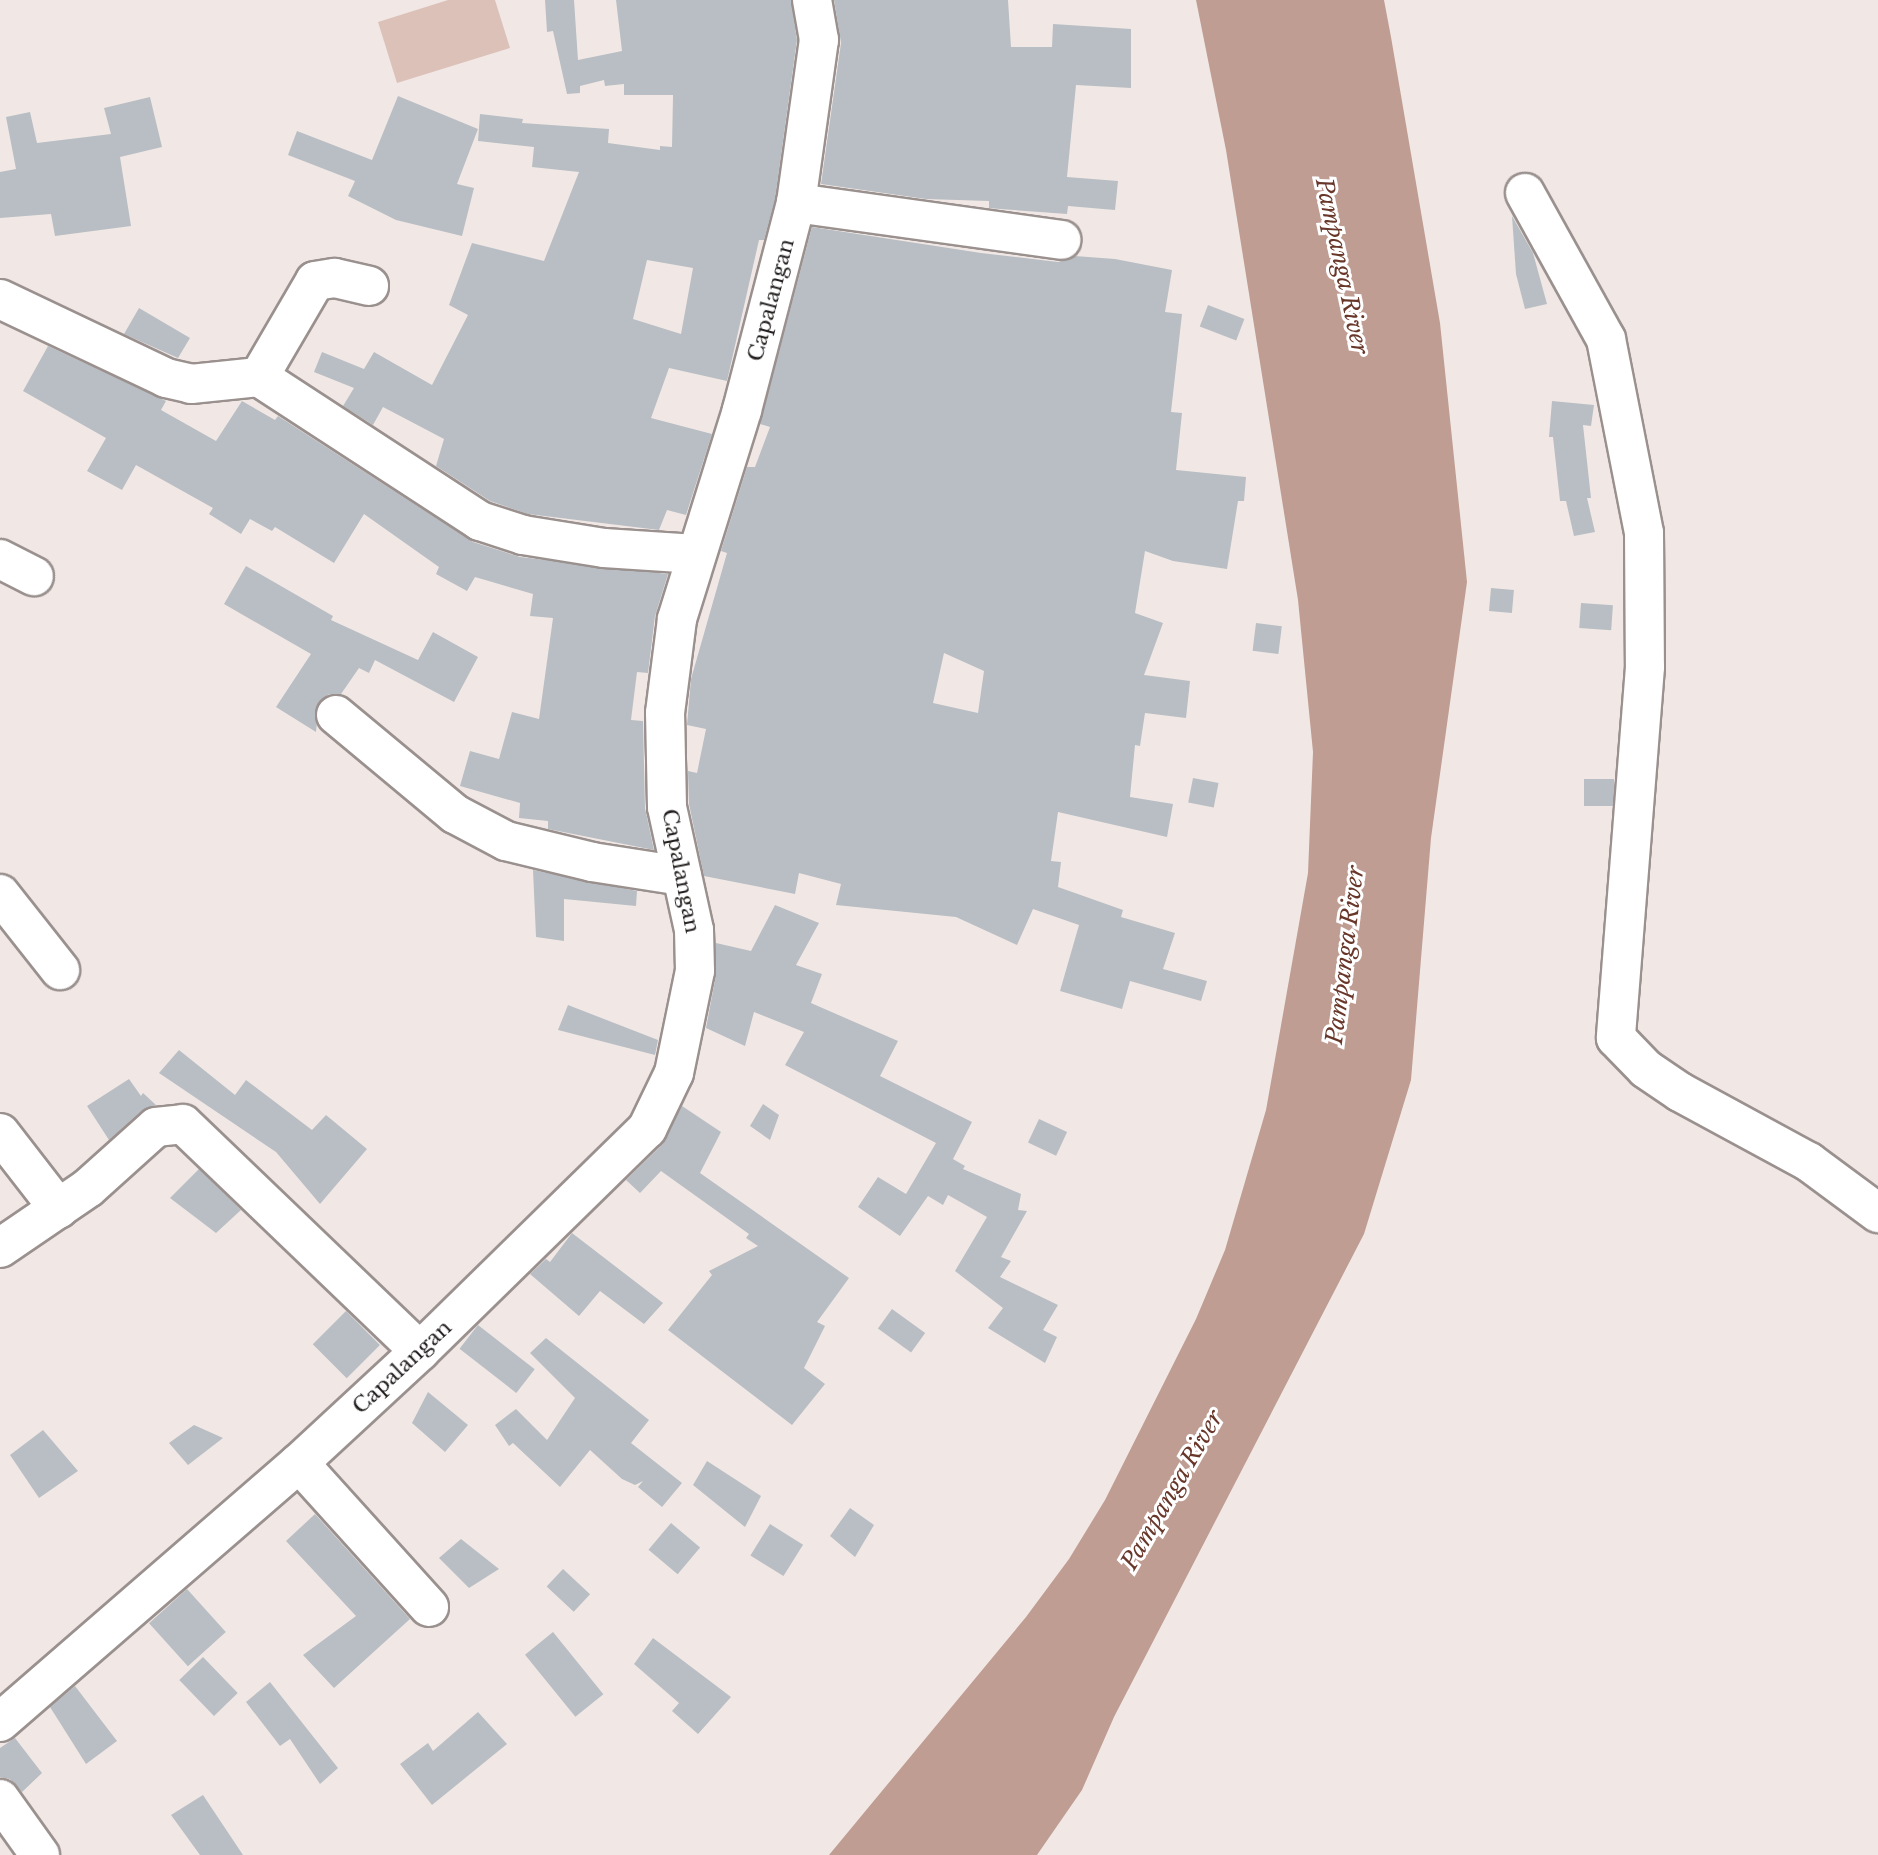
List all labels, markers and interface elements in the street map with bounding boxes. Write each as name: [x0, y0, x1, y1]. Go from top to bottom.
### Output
water label: Pampanga River: [1310, 175, 1374, 357]
street label: Capalangan: [743, 236, 799, 364]
street label: Capalangan: [657, 807, 705, 935]
water label: Pampanga River: [1320, 864, 1370, 1046]
street label: Capalangan: [347, 1315, 457, 1419]
water label: Pampanga River: [1115, 1405, 1229, 1575]

